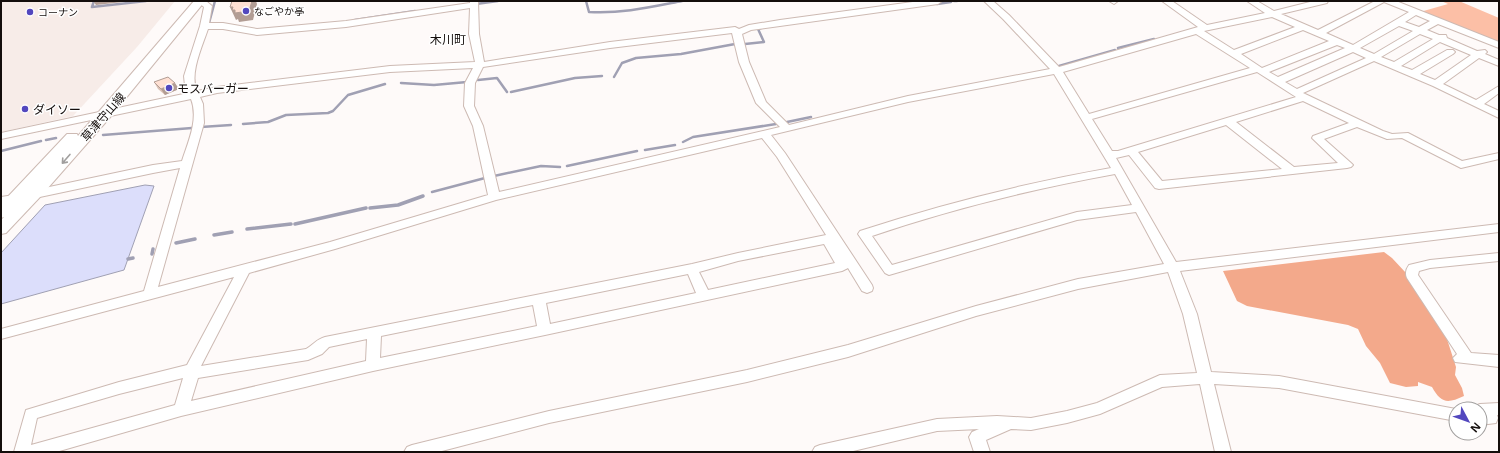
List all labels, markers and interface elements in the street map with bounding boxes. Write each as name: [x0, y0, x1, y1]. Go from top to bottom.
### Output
place label: なごやか亭: [254, 4, 304, 18]
place label: コーナン: [38, 5, 78, 19]
marker: なごやか亭: [241, 6, 251, 16]
marker: コーナン: [25, 7, 35, 17]
district label: 木川町: [430, 31, 466, 48]
place label: モスバーガー: [177, 80, 249, 97]
marker: モスバーガー: [164, 83, 174, 93]
street label: 草津守山線: [77, 89, 129, 145]
place label: ダイソー: [33, 101, 81, 118]
marker: ダイソー: [20, 104, 30, 114]
one-way arrow: [61, 154, 70, 164]
north arrow: [1448, 401, 1488, 441]
text: N: [1467, 420, 1485, 436]

